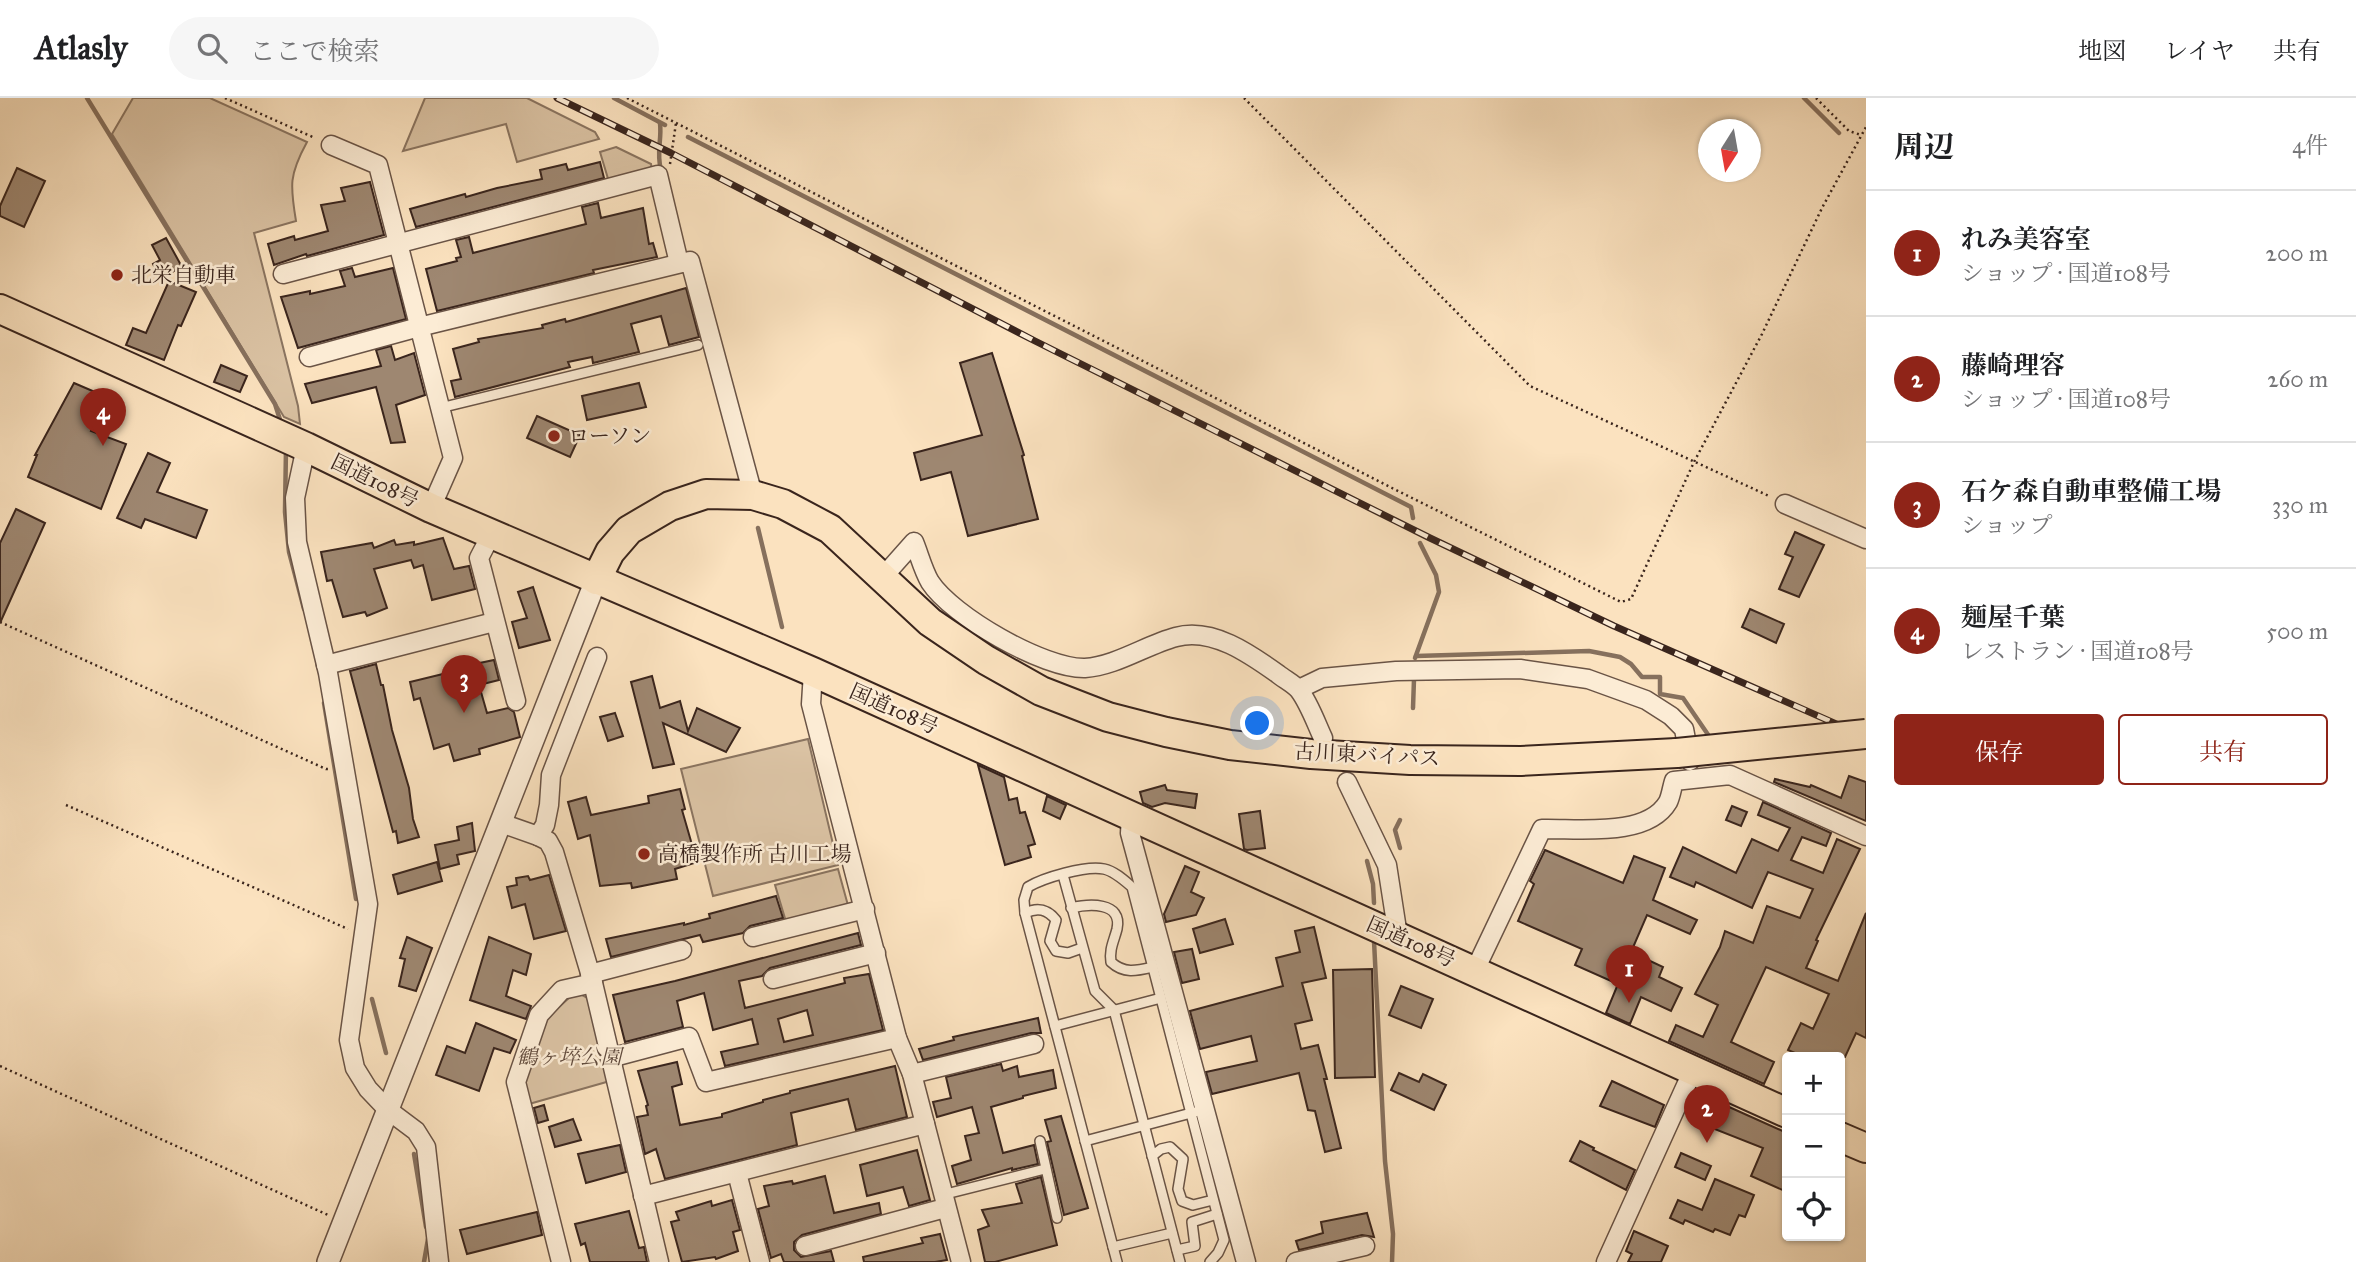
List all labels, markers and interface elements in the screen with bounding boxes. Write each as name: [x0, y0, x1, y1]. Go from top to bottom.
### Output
search box: [169, 17, 659, 80]
text: Atlasly: [35, 28, 127, 68]
icon: search: [193, 29, 231, 67]
text: ここで検索: [249, 35, 379, 67]
text: 地図: [2078, 36, 2126, 66]
text: レイヤ: [2164, 36, 2235, 66]
text: 共有: [2273, 36, 2321, 66]
north arrow: [1698, 119, 1761, 182]
text: 周辺: [1894, 129, 1954, 165]
text: 4件: [2292, 131, 2328, 159]
text: れみ美容室: [1961, 223, 2091, 255]
text: 1: [1912, 239, 1922, 267]
text: 200 m: [2266, 239, 2328, 267]
text: ショップ · 国道108号: [1961, 259, 2171, 287]
place label: 北栄自動車: [131, 262, 236, 288]
marker: 北栄自動車: [109, 267, 125, 283]
text: 藤崎理容: [1961, 349, 2065, 381]
text: 2: [1911, 365, 1923, 393]
text: 260 m: [2267, 365, 2328, 393]
text: ショップ · 国道108号: [1961, 385, 2171, 413]
pin: 4: [80, 388, 126, 446]
place label: ローソン: [568, 423, 651, 449]
marker: ローソン: [546, 428, 562, 444]
street label: 国道108号: [327, 449, 423, 513]
text: 石ケ森自動車整備工場: [1961, 475, 2221, 507]
text: 3: [1912, 491, 1922, 519]
text: 330 m: [2272, 491, 2328, 519]
text: ショップ: [1961, 511, 2053, 539]
text: 麺屋千葉: [1961, 601, 2065, 633]
text: 4: [1911, 617, 1923, 645]
text: 500 m: [2266, 617, 2328, 645]
text: レストラン · 国道108号: [1961, 637, 2194, 665]
pin: 3: [441, 655, 487, 713]
street label: 国道108号: [846, 678, 942, 740]
your location: [1240, 706, 1274, 740]
button: 保存: [1894, 714, 2104, 785]
button: 共有: [2118, 714, 2328, 785]
street label: 古川東バイパス: [1293, 738, 1441, 772]
place label: 高橋製作所 古川工場: [658, 841, 852, 867]
marker: 高橋製作所 古川工場: [636, 846, 652, 862]
street label: 国道108号: [1363, 911, 1459, 973]
pin: 1: [1606, 945, 1652, 1003]
park label: 鶴ヶ埣公園: [517, 1044, 624, 1070]
map controls: [1782, 1052, 1845, 1241]
button: +: [1782, 1052, 1845, 1115]
pin: 2: [1684, 1085, 1730, 1143]
button: −: [1782, 1115, 1845, 1178]
button: locate: [1782, 1178, 1845, 1241]

